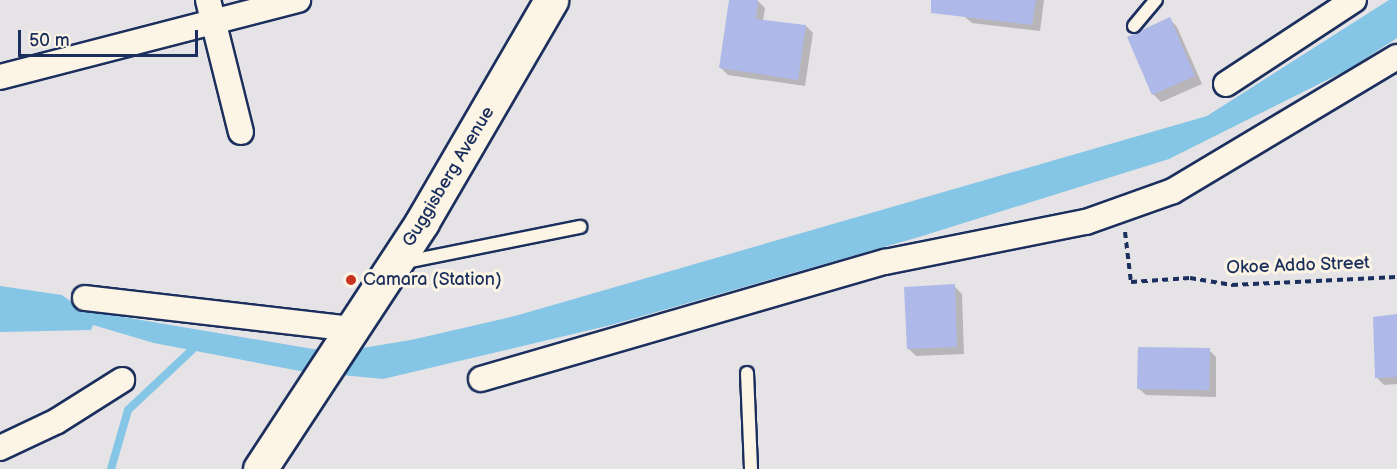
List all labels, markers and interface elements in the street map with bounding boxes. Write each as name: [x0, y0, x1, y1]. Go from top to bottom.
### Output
scale bar: [21, 18, 201, 56]
text: 50 m: [29, 30, 70, 51]
street label: Guggisberg Avenue: [399, 103, 499, 251]
street label: Okoe Addo Street: [1226, 253, 1370, 279]
place label: Camara (Station): [363, 269, 502, 291]
marker: Camara (Station): [344, 273, 358, 287]

